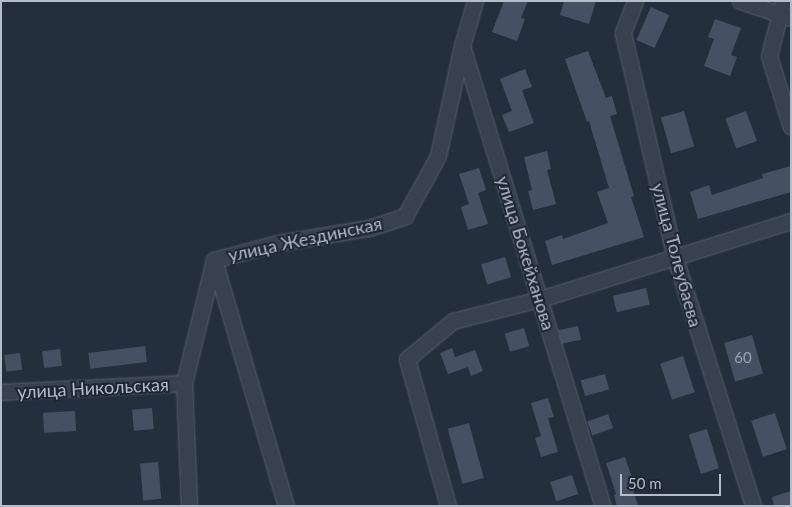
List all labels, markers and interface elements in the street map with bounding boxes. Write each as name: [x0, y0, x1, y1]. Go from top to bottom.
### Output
street label: улица Бокейханова: [492, 173, 560, 333]
street label: улица Толеубаева: [647, 181, 707, 329]
street label: улица Жездинская: [226, 212, 384, 266]
house number: 60: [734, 349, 752, 367]
street label: улица Никольская: [17, 373, 169, 403]
scale bar: [622, 464, 723, 496]
text: 50 m: [628, 474, 662, 492]

